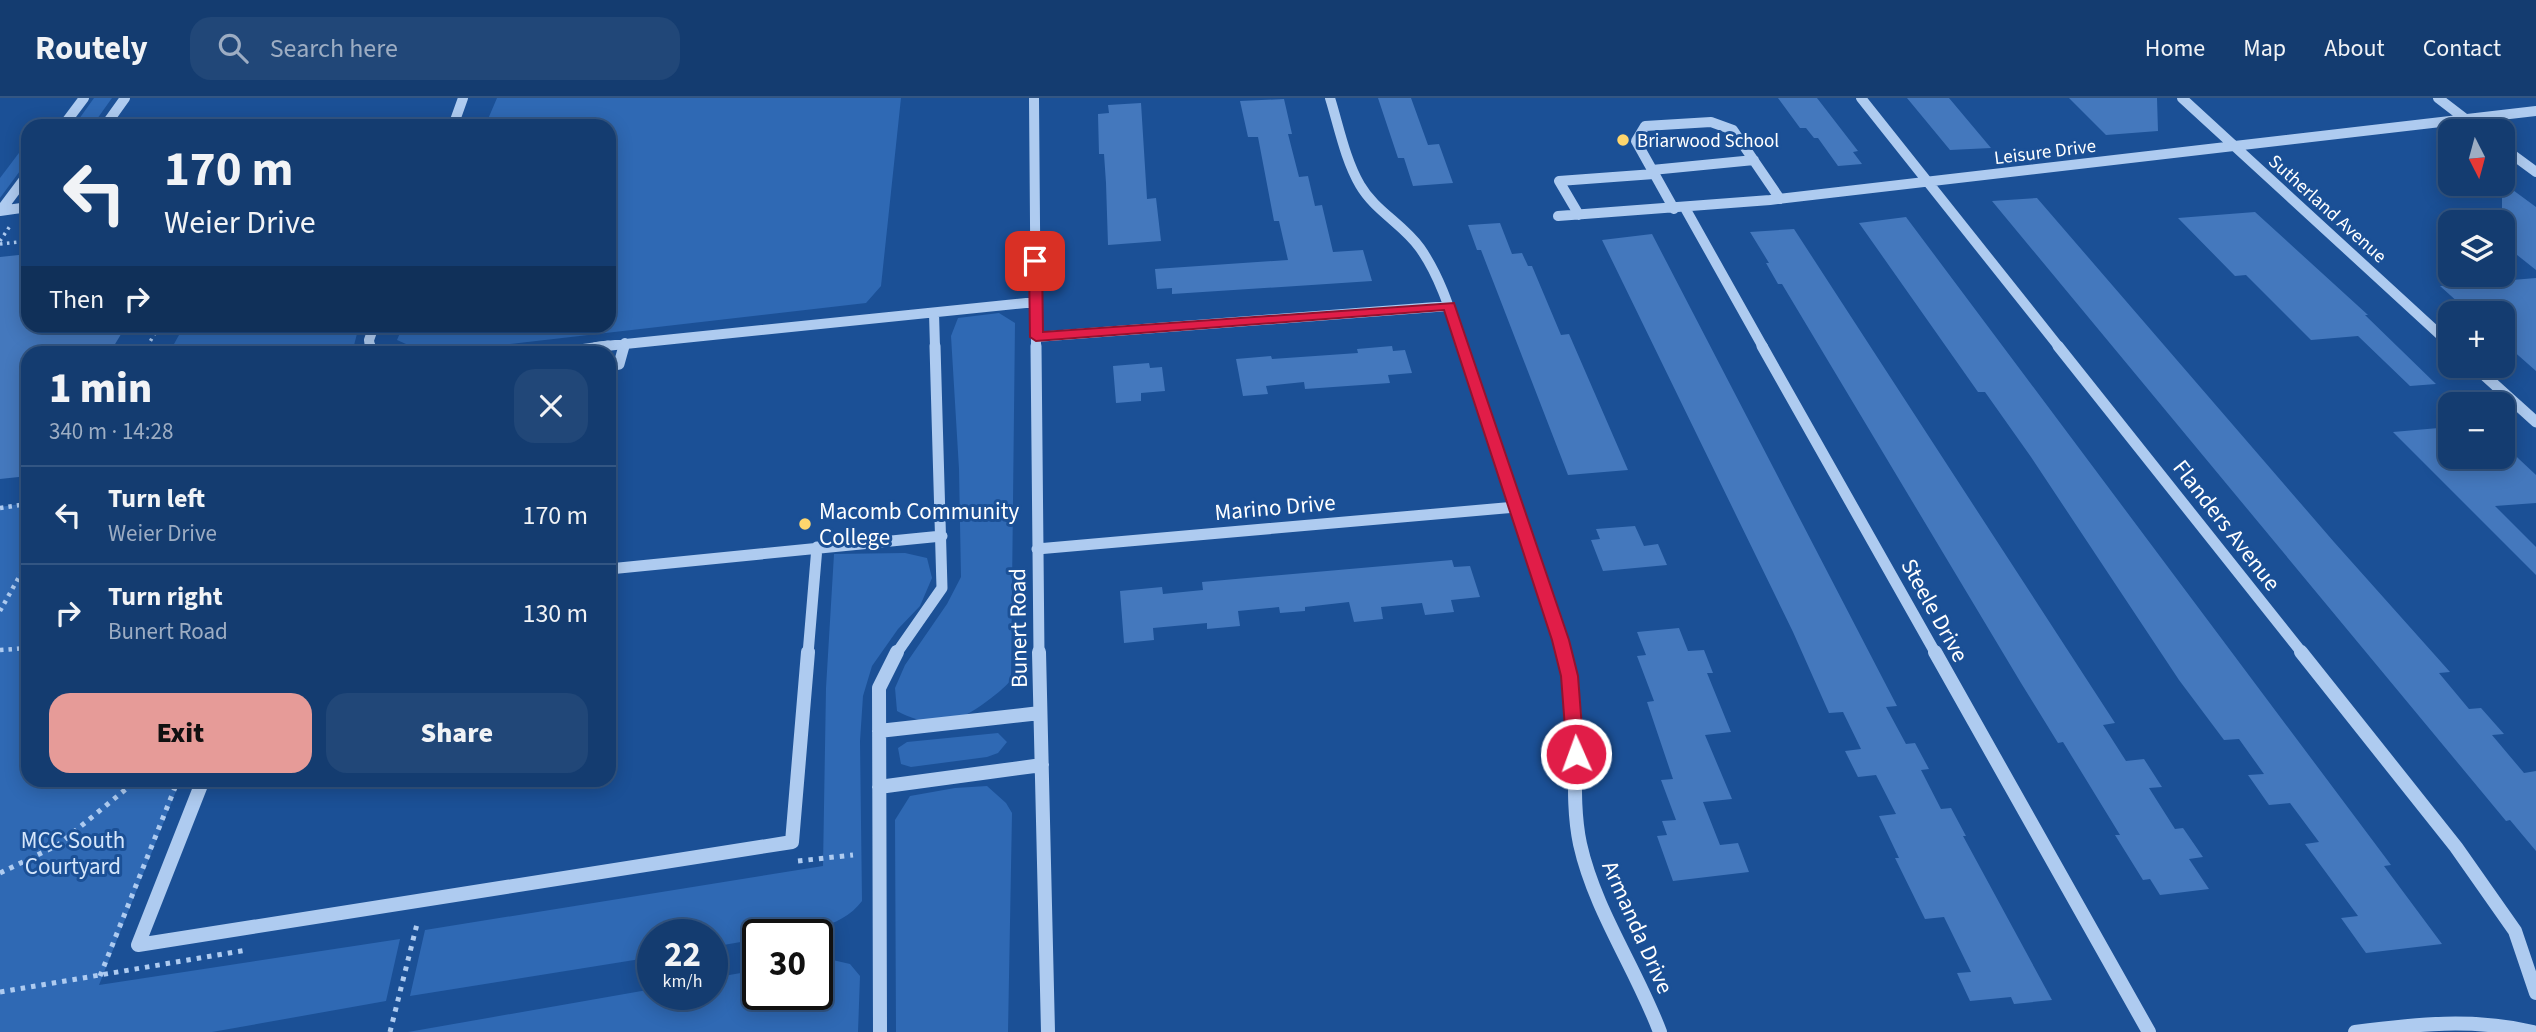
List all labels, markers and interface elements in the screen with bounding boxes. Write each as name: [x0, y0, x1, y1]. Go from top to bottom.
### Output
search box: [190, 17, 680, 80]
text: Routely: [35, 25, 148, 72]
icon: search: [214, 29, 252, 67]
text: Search here: [270, 30, 398, 67]
text: Home: [2145, 31, 2205, 66]
text: Map: [2243, 31, 2286, 66]
text: About: [2324, 31, 2385, 66]
text: Contact: [2423, 31, 2501, 66]
north arrow: [2438, 119, 2515, 196]
map controls: [2438, 119, 2515, 469]
place label: Briarwood School: [1637, 128, 1779, 155]
marker: Briarwood School: [1615, 132, 1631, 148]
street label: Leisure Drive: [1993, 133, 2098, 172]
text: 170 m: [164, 135, 293, 205]
icon: left: [49, 147, 140, 238]
street label: Sutherland Avenue: [2262, 149, 2392, 270]
text: Weier Drive: [164, 200, 316, 246]
button: layers: [2438, 210, 2515, 287]
pin: [1005, 231, 1065, 291]
icon: arrive: [1016, 242, 1054, 280]
icon: right: [118, 280, 156, 318]
text: Then: [49, 281, 104, 318]
button: +: [2438, 301, 2515, 378]
text: 1 min: [49, 359, 152, 419]
button: close: [514, 369, 588, 443]
button: −: [2438, 392, 2515, 469]
text: 340 m · 14:28: [49, 415, 173, 448]
street label: Flanders Avenue: [2165, 453, 2288, 598]
text: Turn left: [108, 480, 205, 517]
street label: Marino Drive: [1213, 486, 1337, 529]
place label: Macomb Community College: [819, 495, 1019, 554]
icon: left: [49, 496, 87, 534]
text: 170 m: [522, 497, 588, 534]
marker: Macomb Community College: [797, 516, 813, 532]
text: Weier Drive: [108, 517, 217, 550]
street label: Steele Drive: [1893, 553, 1977, 668]
street label: Bunert Road: [1001, 568, 1036, 688]
text: Turn right: [108, 578, 223, 615]
icon: right: [49, 594, 87, 632]
text: 130 m: [522, 595, 588, 632]
text: Bunert Road: [108, 615, 228, 648]
button: Exit: [49, 693, 312, 773]
button: Share: [326, 693, 588, 773]
position arrow: [1539, 717, 1613, 791]
park label: MCC South Courtyard: [21, 824, 125, 883]
street label: Armanda Drive: [1593, 855, 1682, 999]
speed limit sign: 30: [742, 919, 833, 1010]
text: 22: [664, 930, 701, 980]
text: km/h: [663, 969, 702, 994]

